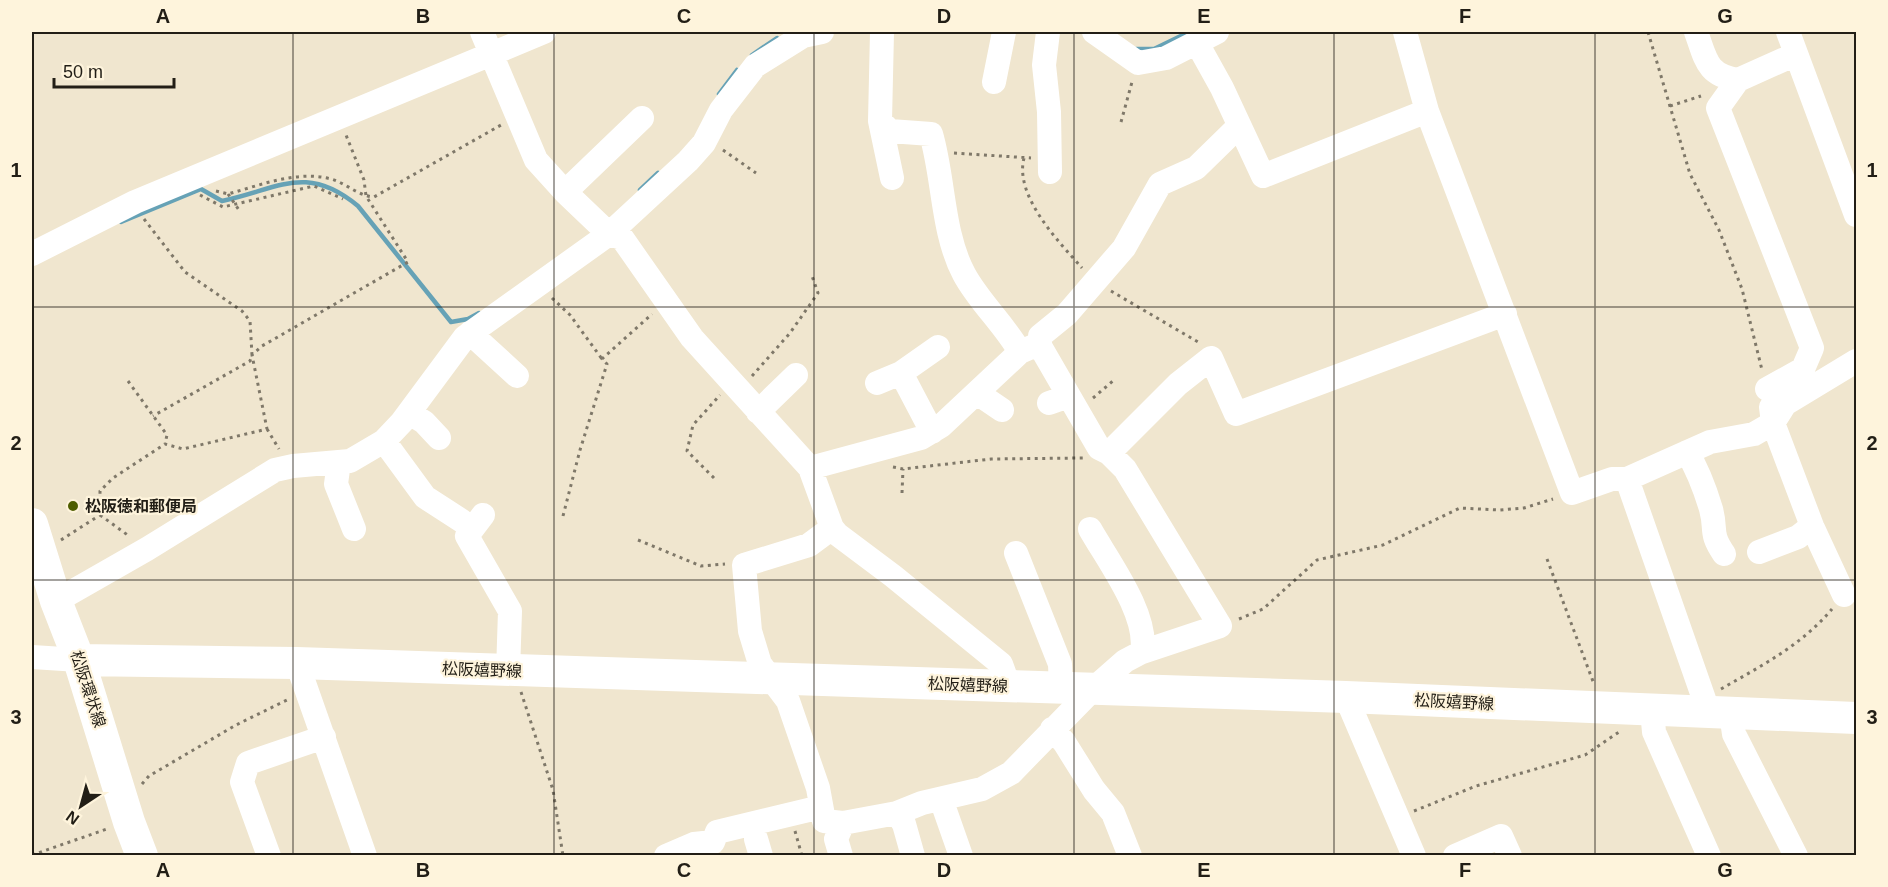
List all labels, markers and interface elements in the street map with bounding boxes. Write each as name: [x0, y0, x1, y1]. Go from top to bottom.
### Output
text: A: [156, 5, 170, 27]
text: B: [416, 5, 430, 27]
text: C: [677, 5, 691, 27]
text: D: [937, 5, 951, 27]
text: E: [1197, 5, 1211, 27]
text: F: [1459, 5, 1471, 27]
text: G: [1717, 5, 1733, 27]
scale bar: [54, 51, 174, 89]
text: 50 m: [63, 62, 103, 82]
text: 1: [10, 159, 22, 181]
text: 1: [1866, 159, 1878, 181]
text: 2: [10, 432, 22, 454]
text: 2: [1866, 432, 1878, 454]
place label: 松阪徳和郵便局: [85, 498, 197, 515]
marker: 松阪徳和郵便局: [66, 499, 80, 513]
street label: 松阪環状線: [68, 648, 108, 730]
street label: 松阪嬉野線: [442, 660, 522, 680]
street label: 松阪嬉野線: [928, 675, 1008, 695]
street label: 松阪嬉野線: [1414, 691, 1494, 713]
text: 3: [10, 706, 22, 728]
text: 3: [1866, 706, 1878, 728]
north arrow: [51, 776, 111, 836]
text: N: [63, 807, 82, 828]
text: A: [156, 859, 170, 881]
text: B: [416, 859, 430, 881]
text: C: [677, 859, 691, 881]
text: D: [937, 859, 951, 881]
text: E: [1197, 859, 1211, 881]
text: F: [1459, 859, 1471, 881]
text: G: [1717, 859, 1733, 881]

